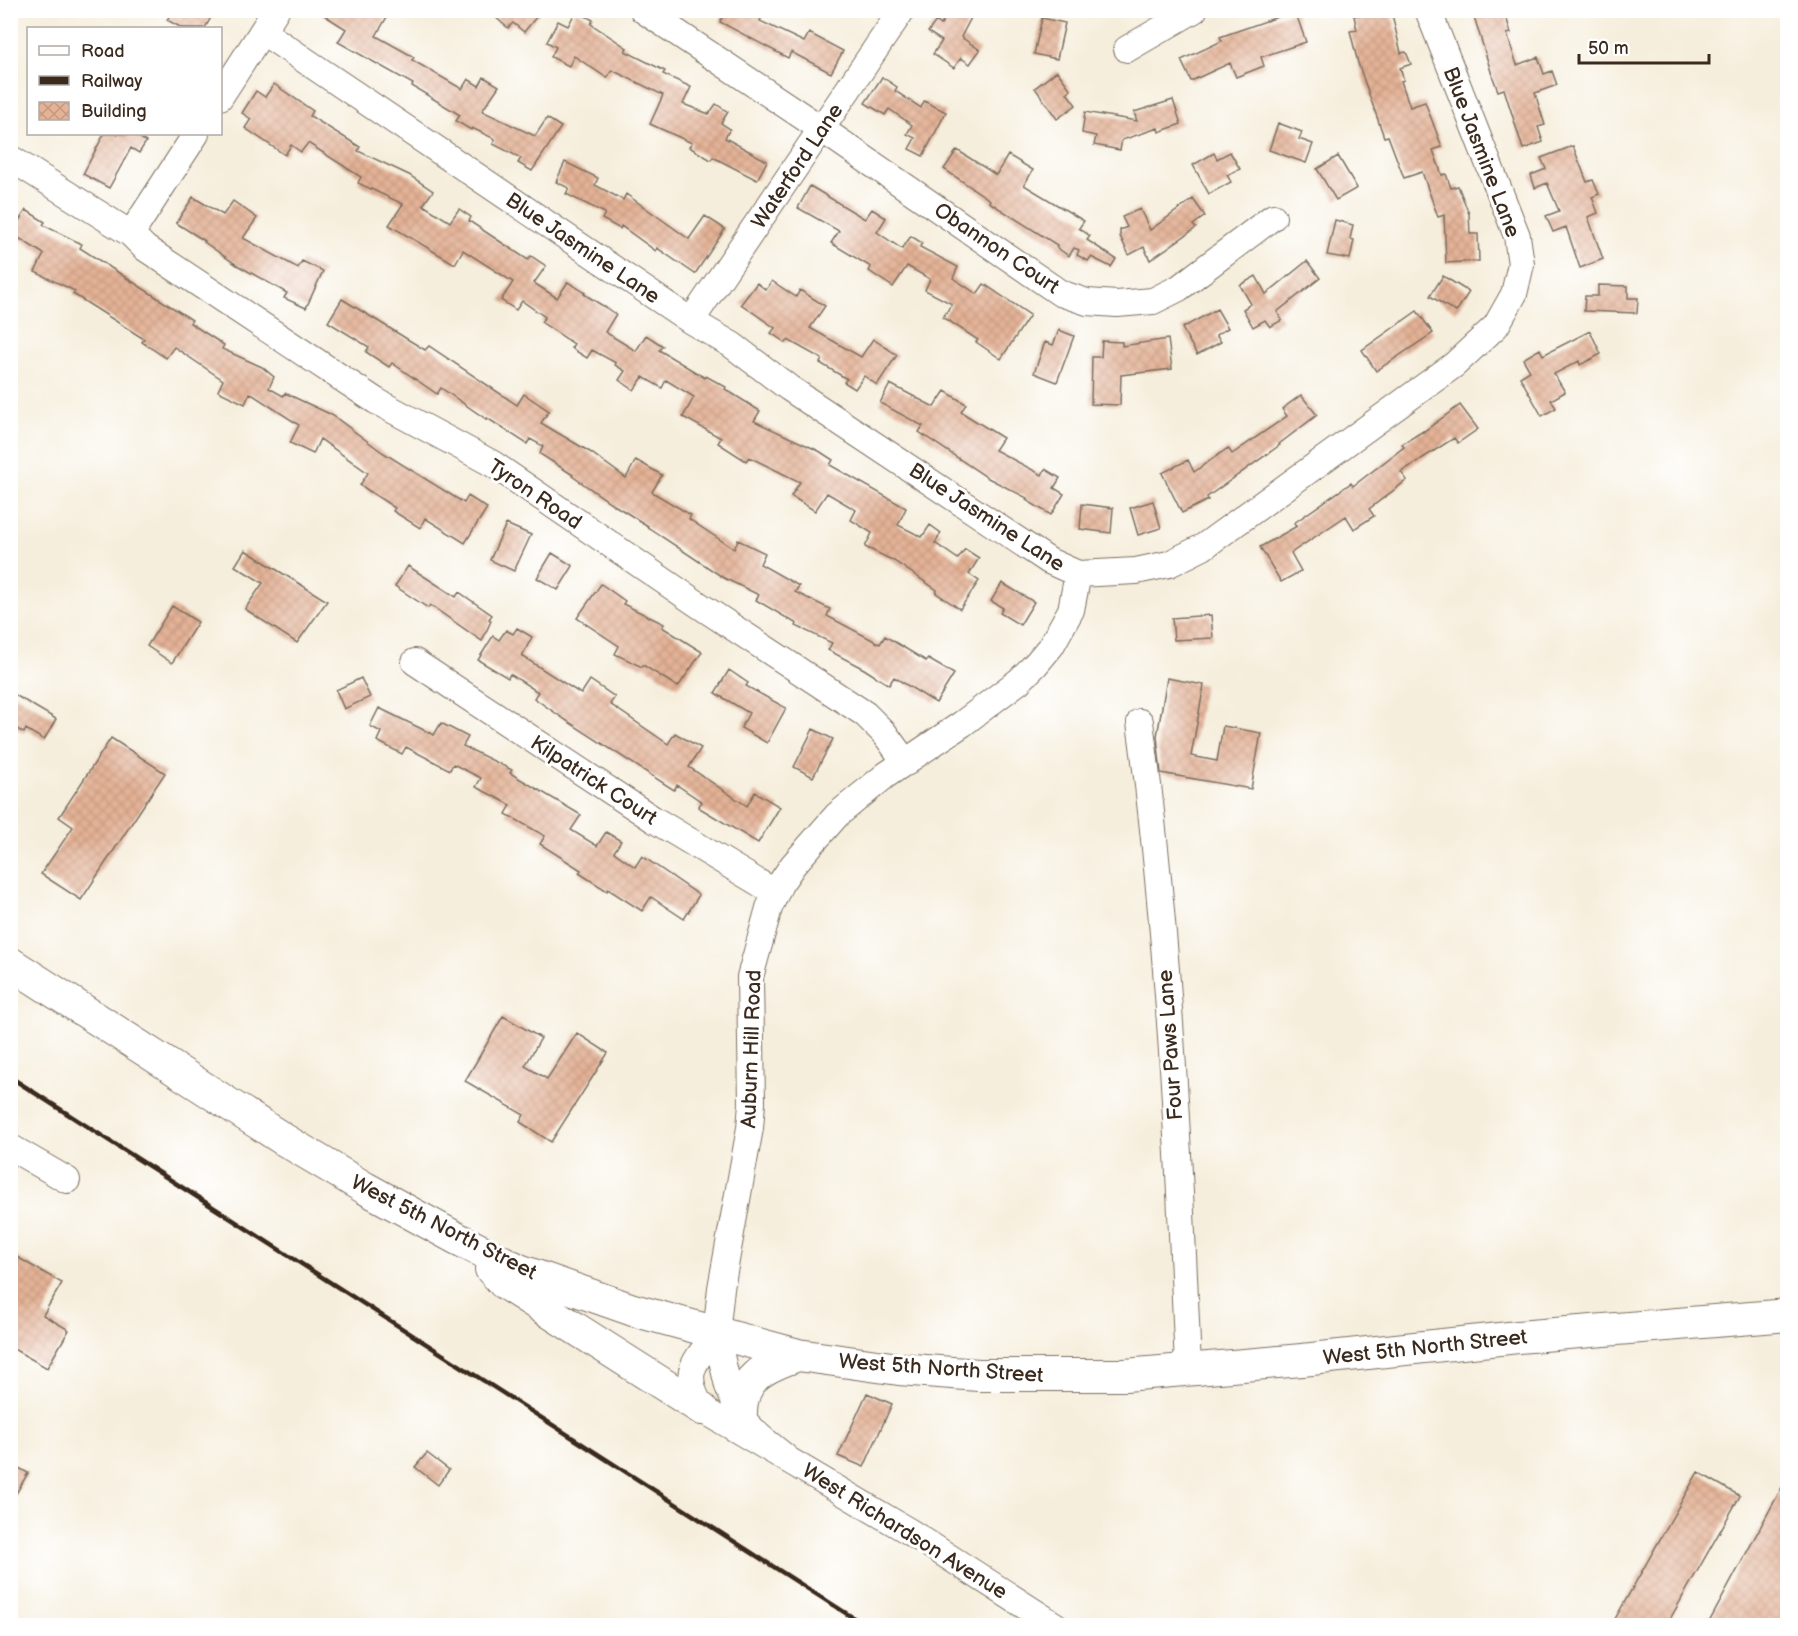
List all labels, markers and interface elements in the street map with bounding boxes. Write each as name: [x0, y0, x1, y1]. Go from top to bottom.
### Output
legend: [27, 27, 222, 135]
scale bar: [1579, 27, 1710, 65]
text: 50 m: [1588, 38, 1629, 59]
text: Road: [81, 41, 125, 62]
street label: Blue Jasmine Lane: [1438, 63, 1526, 241]
text: Railway: [81, 71, 143, 92]
street label: Waterford Lane: [746, 99, 849, 234]
text: Building: [81, 101, 147, 122]
street label: Blue Jasmine Lane: [501, 188, 665, 309]
street label: Obannon Court: [929, 197, 1064, 300]
street label: Tyron Road: [483, 454, 586, 535]
street label: Blue Jasmine Lane: [904, 458, 1069, 577]
street label: Kilpatrick Court: [526, 730, 662, 831]
street label: Auburn Hill Road: [736, 969, 767, 1129]
street label: Four Paws Lane: [1153, 969, 1188, 1121]
street label: West 5th North Street: [347, 1170, 541, 1285]
street label: West 5th North Street: [1322, 1324, 1529, 1371]
street label: West 5th North Street: [838, 1349, 1045, 1388]
street label: West Richardson Avenue: [798, 1458, 1012, 1605]

